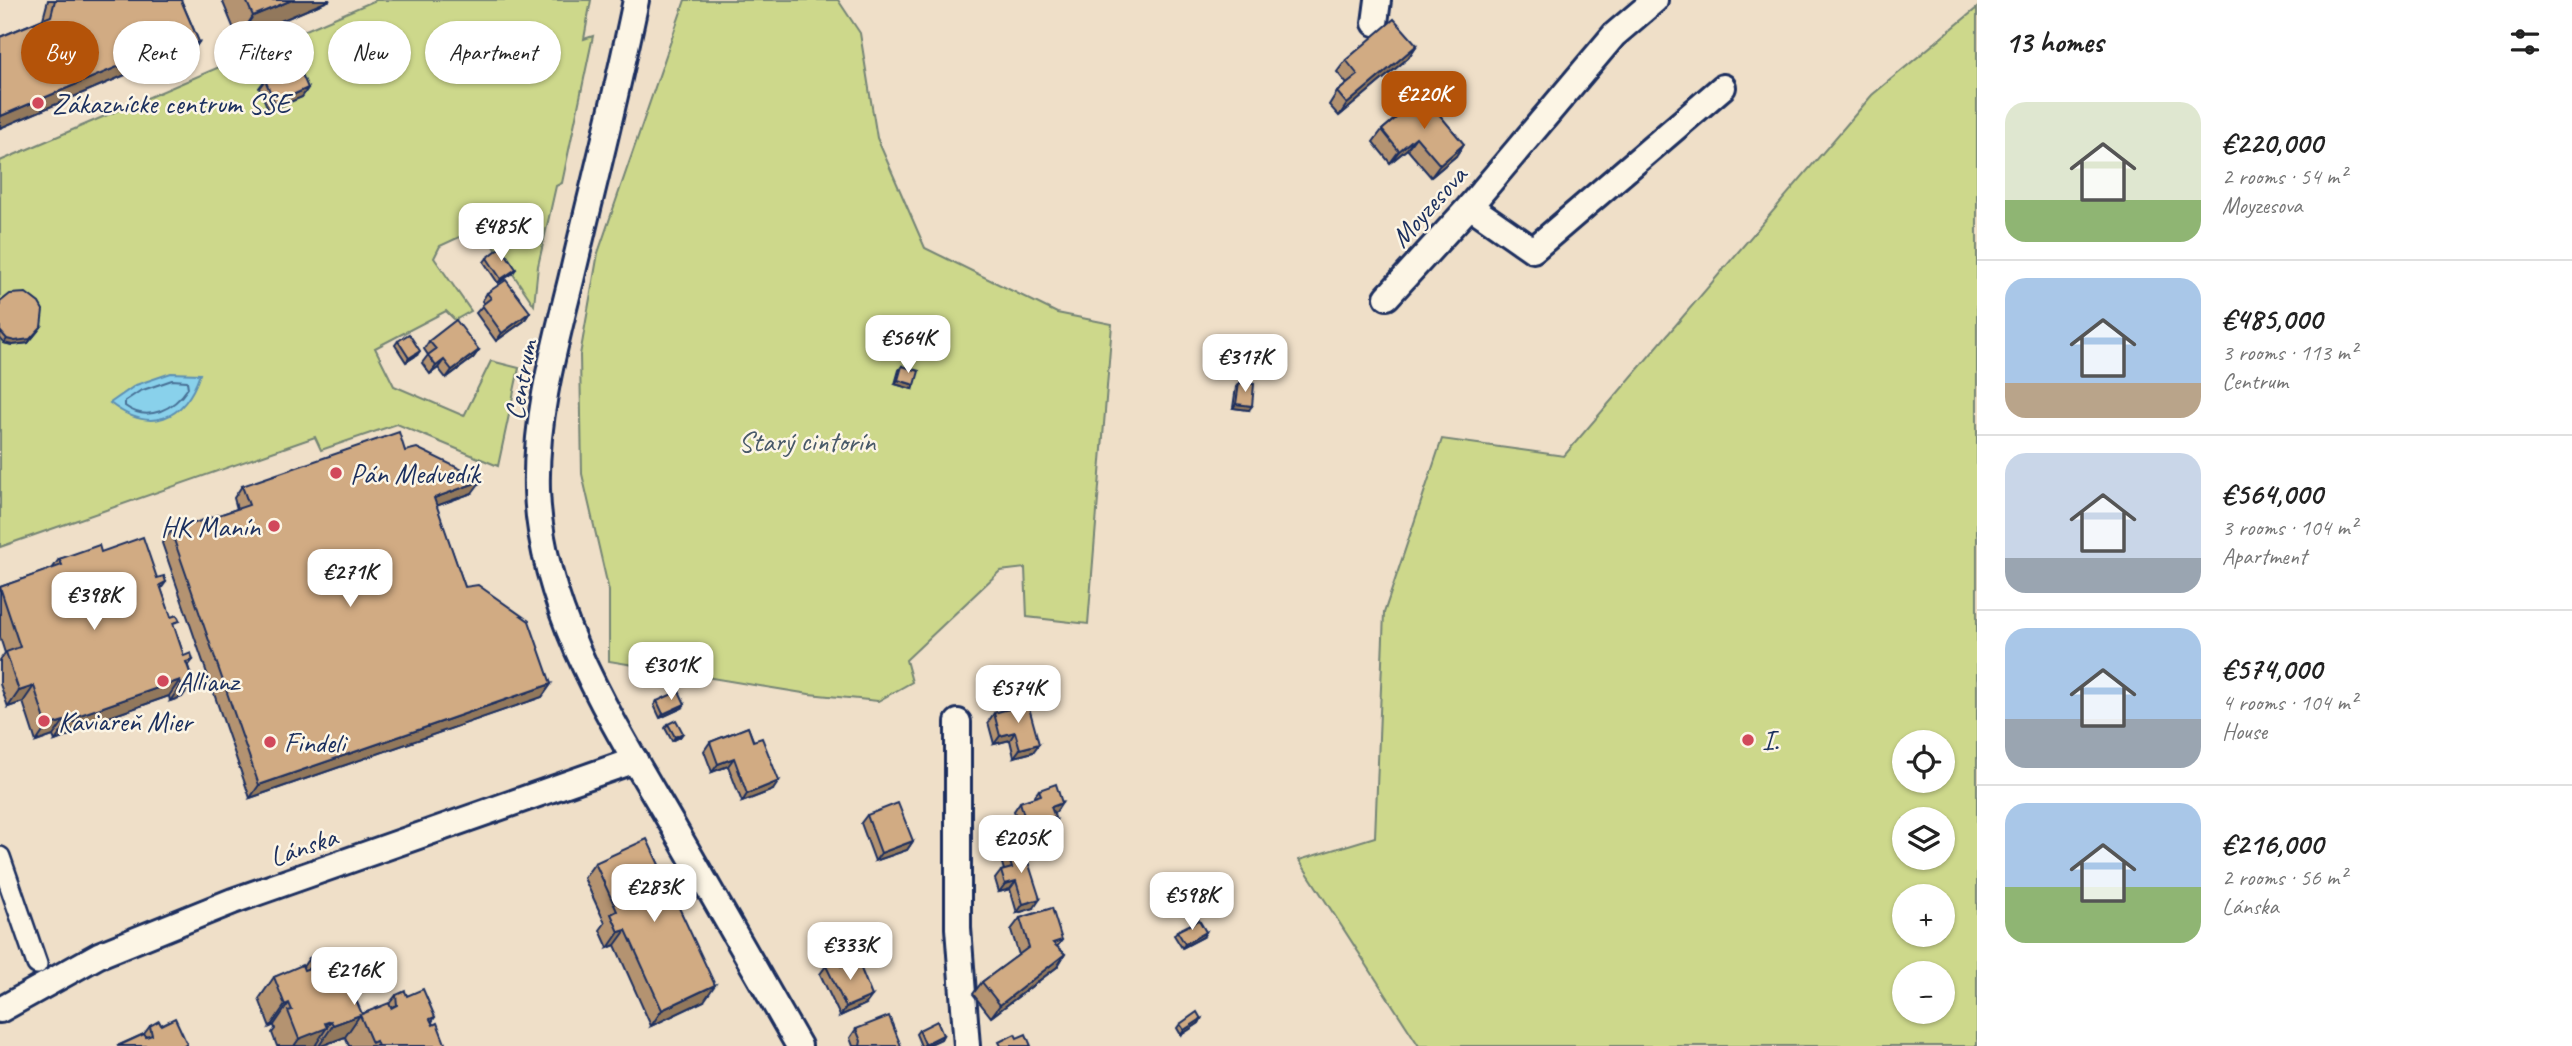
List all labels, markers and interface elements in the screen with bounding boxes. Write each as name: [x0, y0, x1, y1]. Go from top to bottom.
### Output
chip: Buy: [21, 21, 99, 84]
chip: Rent: [113, 21, 200, 84]
chip: Filters: [214, 21, 314, 84]
chip: New: [328, 21, 411, 84]
chip: Apartment: [425, 21, 561, 84]
text: 13 homes: [2005, 23, 2103, 61]
icon: filters: [2506, 23, 2544, 61]
pin: €220K: [1375, 72, 1473, 131]
text: €220K: [1397, 79, 1451, 108]
place label: Zákaznícke centrum SSE: [52, 86, 294, 121]
marker: Zákaznícke centrum SSE: [30, 95, 46, 111]
text: €220,000: [2222, 124, 2322, 162]
icon: home: [2061, 130, 2145, 214]
street label: Moyzesova: [1383, 157, 1475, 254]
text: 2 rooms · 54 m²: [2222, 162, 2346, 191]
text: Moyzesova: [2222, 191, 2302, 220]
pin: €485K: [452, 204, 550, 263]
text: €485K: [475, 211, 527, 240]
text: €485,000: [2222, 300, 2322, 338]
icon: home: [2061, 306, 2145, 390]
pin: €564K: [859, 316, 957, 375]
text: €564K: [881, 323, 935, 352]
pin: €317K: [1196, 334, 1294, 394]
street label: Centrum: [496, 335, 545, 423]
text: 3 rooms · 113 m²: [2222, 338, 2357, 367]
text: €317K: [1219, 342, 1272, 371]
text: Centrum: [2222, 367, 2288, 396]
park label: Starý cintorín: [739, 424, 877, 459]
place label: Pán Medvedík: [350, 456, 482, 491]
marker: Pán Medvedík: [328, 465, 344, 481]
text: €564,000: [2222, 475, 2323, 513]
icon: home: [2061, 481, 2145, 565]
place label: HK Manín: [161, 509, 261, 544]
text: 3 rooms · 104 m²: [2222, 513, 2357, 542]
marker: HK Manín: [266, 518, 282, 534]
text: Apartment: [2222, 542, 2307, 571]
pin: €271K: [301, 550, 399, 609]
text: €271K: [324, 557, 377, 586]
pin: €398K: [45, 572, 143, 632]
text: €398K: [68, 580, 120, 609]
pin: €301K: [622, 642, 720, 702]
text: €301K: [644, 650, 698, 679]
text: €574,000: [2222, 650, 2322, 688]
icon: home: [2061, 656, 2145, 740]
place label: Allianz: [177, 664, 242, 699]
pin: €574K: [969, 666, 1067, 725]
marker: Allianz: [155, 673, 171, 689]
text: €574K: [992, 673, 1044, 702]
text: 4 rooms · 104 m²: [2222, 688, 2357, 717]
place label: Kaviareň Mier: [58, 704, 195, 739]
marker: Kaviareň Mier: [36, 713, 52, 729]
text: House: [2222, 717, 2267, 746]
place label: I.: [1762, 723, 1779, 758]
place label: Findeli: [284, 725, 349, 760]
map controls: [1892, 730, 1955, 1024]
button: locate: [1892, 730, 1955, 793]
marker: I.: [1740, 732, 1756, 748]
marker: Findeli: [262, 734, 278, 750]
button: layers: [1892, 807, 1955, 870]
pin: €205K: [972, 816, 1070, 875]
street label: Lánska: [265, 818, 343, 874]
text: €205K: [995, 823, 1047, 852]
text: €216,000: [2222, 825, 2323, 863]
icon: home: [2061, 831, 2145, 915]
text: 2 rooms · 56 m²: [2222, 863, 2346, 892]
pin: €283K: [605, 864, 703, 924]
text: €283K: [627, 872, 681, 901]
pin: €598K: [1143, 872, 1241, 932]
text: €598K: [1166, 880, 1218, 909]
button: +: [1892, 884, 1955, 947]
text: Lánska: [2222, 892, 2279, 921]
pin: €333K: [801, 922, 899, 982]
text: €333K: [823, 930, 877, 959]
pin: €216K: [305, 948, 403, 1007]
text: €216K: [327, 955, 381, 984]
button: −: [1892, 961, 1955, 1024]

